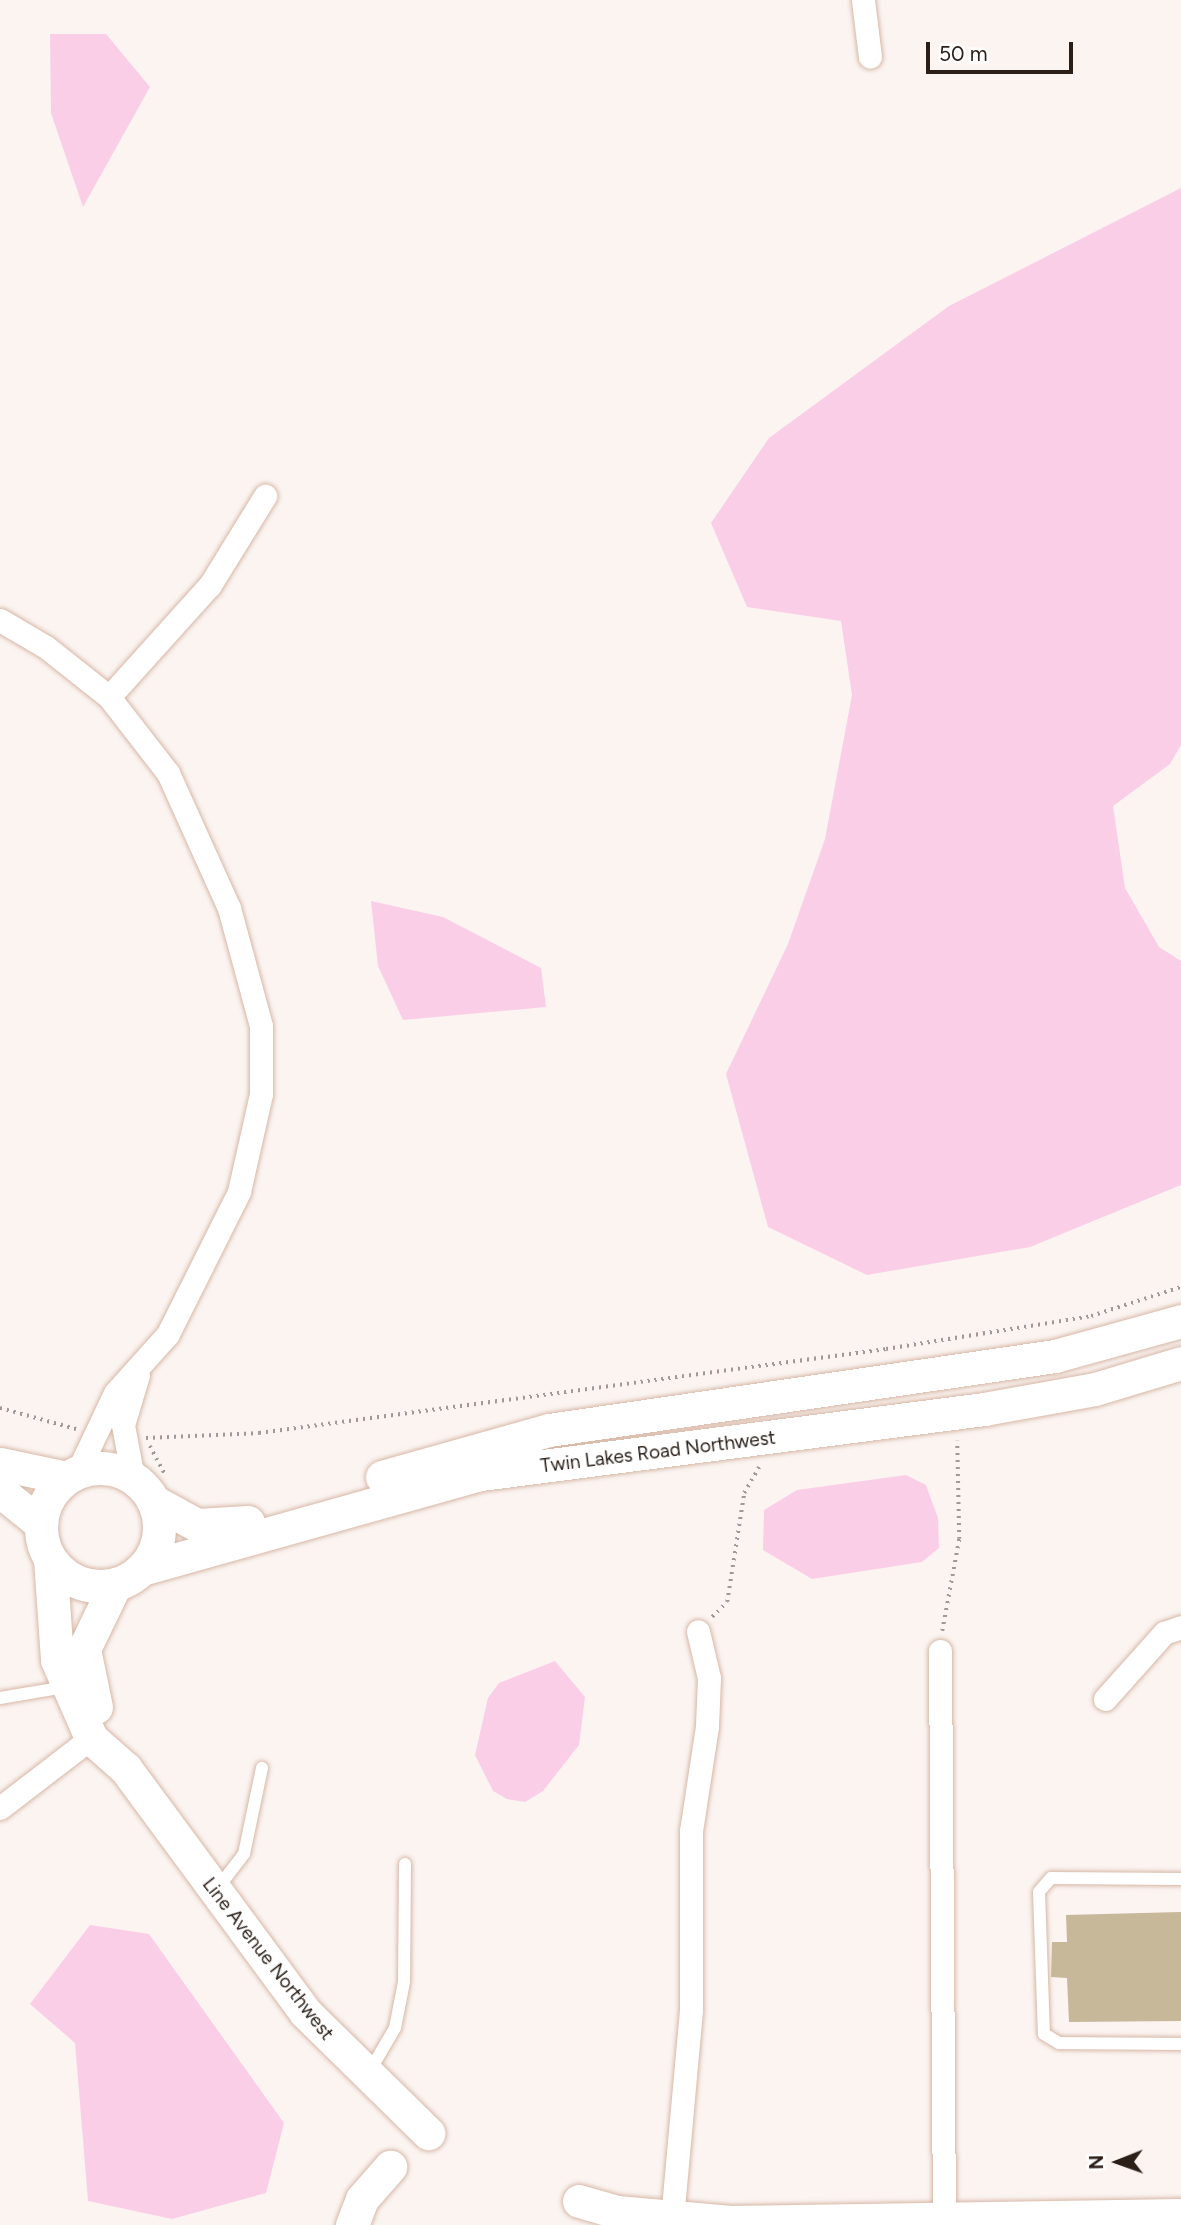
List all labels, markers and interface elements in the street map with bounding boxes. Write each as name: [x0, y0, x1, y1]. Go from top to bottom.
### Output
scale bar: [929, 28, 1076, 72]
text: 50 m: [939, 41, 988, 66]
street label: Twin Lakes Road Northwest: [539, 1426, 777, 1478]
street label: Line Avenue Northwest: [198, 1873, 338, 2045]
north arrow: [1083, 2127, 1153, 2197]
text: N: [1085, 2155, 1108, 2170]

